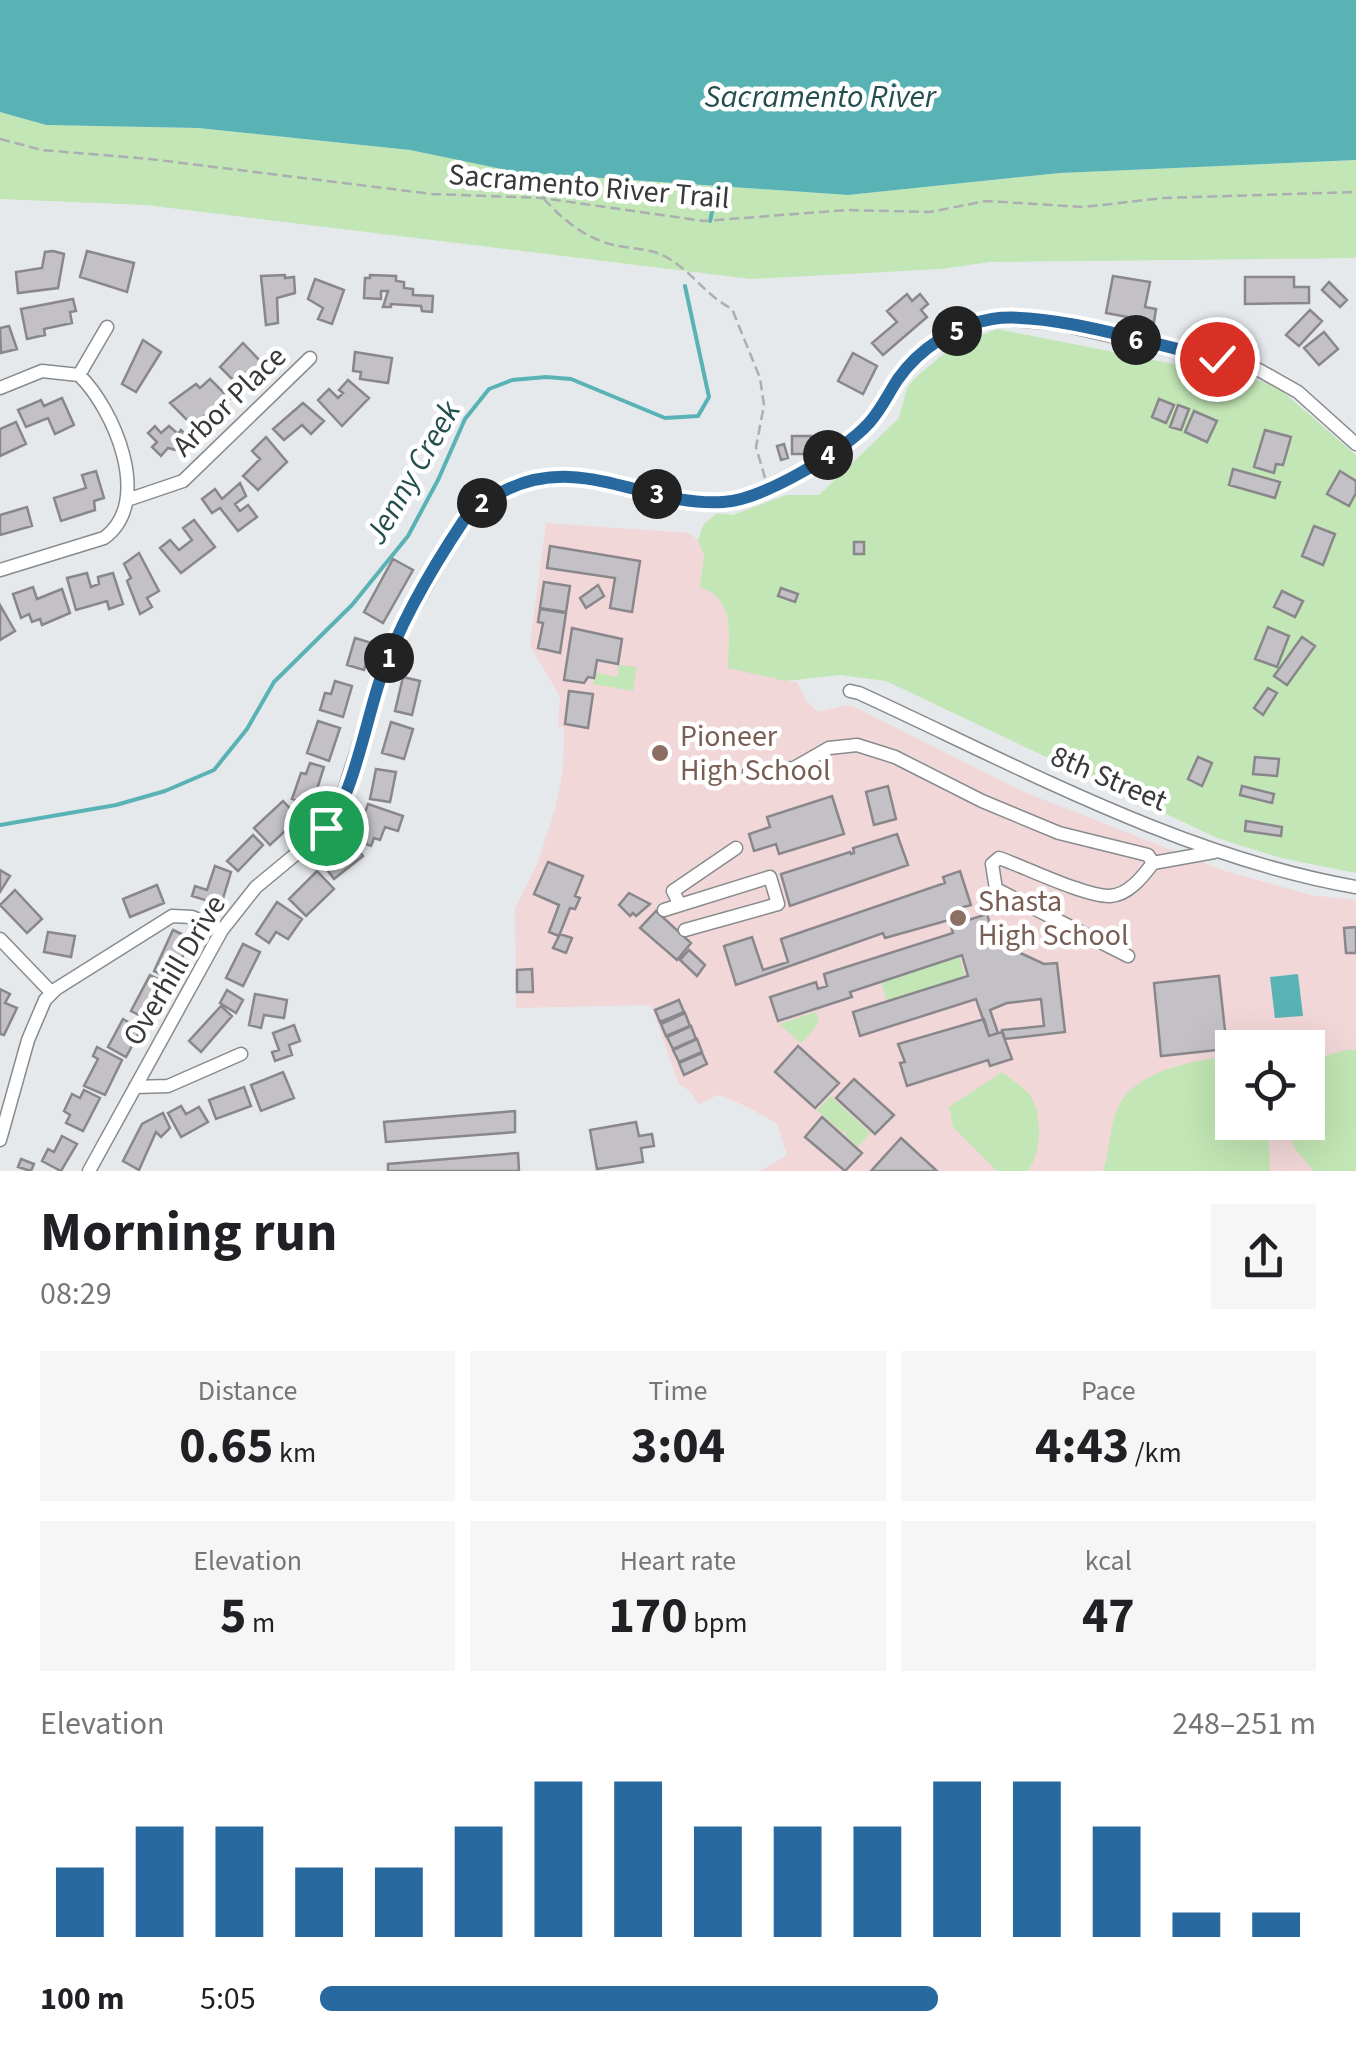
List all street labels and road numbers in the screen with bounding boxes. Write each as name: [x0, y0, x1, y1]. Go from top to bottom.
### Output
street label: Sacramento River Trail: [447, 153, 731, 220]
street label: Arbor Place: [163, 336, 296, 467]
street label: 8th Street: [1044, 735, 1174, 822]
street label: Overhill Drive: [112, 887, 236, 1054]

